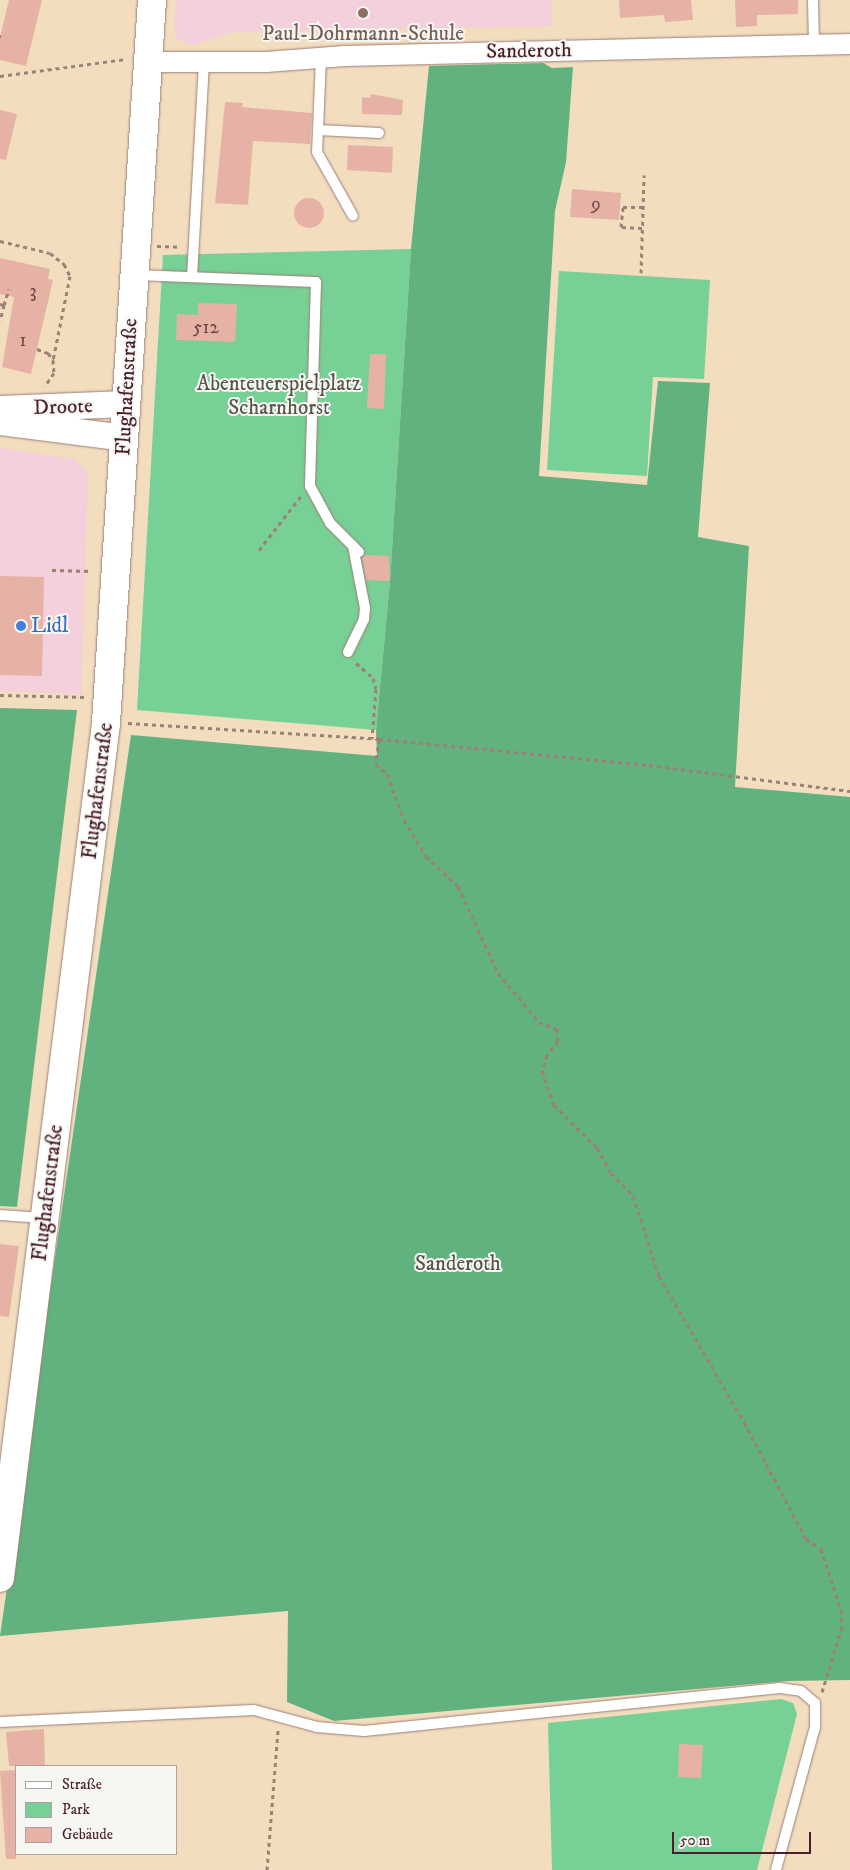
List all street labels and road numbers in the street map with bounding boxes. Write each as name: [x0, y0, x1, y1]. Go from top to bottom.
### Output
street label: Sanderoth: [486, 38, 572, 64]
street label: Flughafenstraße: [111, 318, 143, 456]
street label: Droote: [33, 393, 93, 421]
street label: Flughafenstraße: [77, 721, 119, 861]
street label: Flughafenstraße: [27, 1123, 69, 1263]

